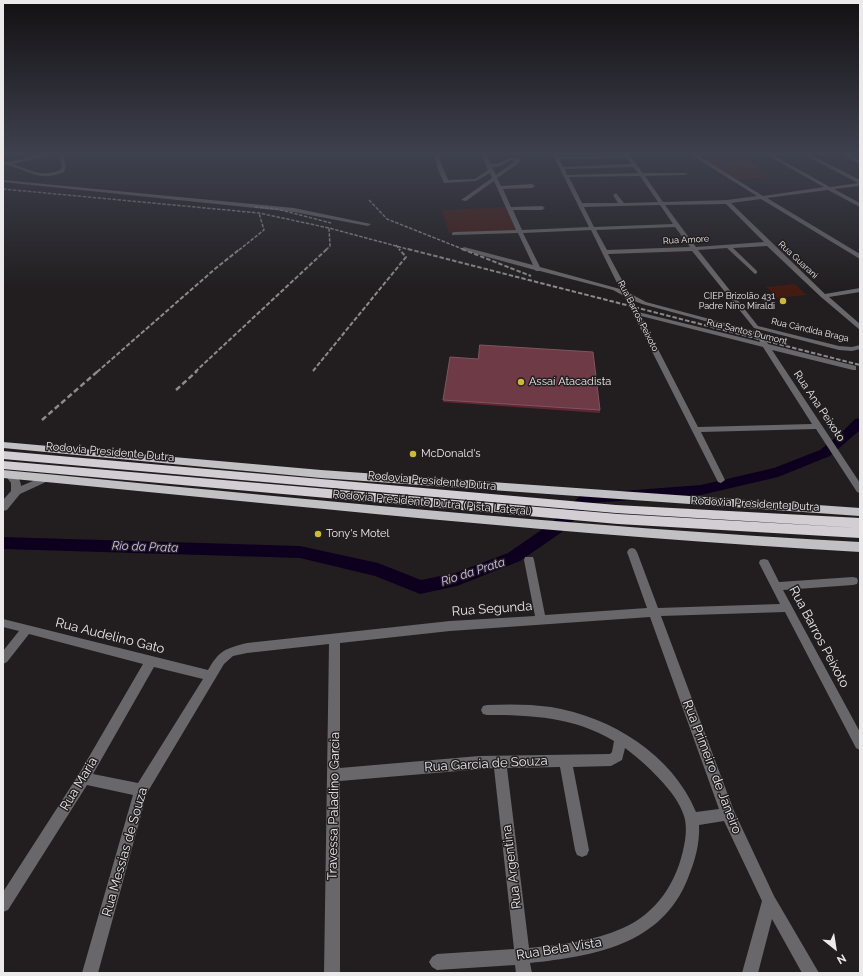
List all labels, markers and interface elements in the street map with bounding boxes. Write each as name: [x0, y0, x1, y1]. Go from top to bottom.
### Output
street label: Rua Amore: [663, 233, 709, 247]
street label: Rua Guarani: [776, 239, 820, 281]
street label: Rua Barros Peixoto: [615, 279, 661, 353]
place label: CIEP Brizolão 431 Padre Nino Miraldi: [699, 291, 775, 312]
marker: CIEP Brizolão 431 Padre Nino Miraldi: [778, 296, 788, 306]
street label: Rua Cândida Braga: [770, 316, 850, 344]
street label: Rua Santos Dumont: [706, 317, 788, 347]
street label: Rua Ana Peixoto: [790, 368, 848, 444]
place label: Assaí Atacadista: [529, 375, 611, 389]
marker: Assaí Atacadista: [516, 377, 526, 387]
street label: Rodovia Presidente Dutra: [45, 440, 175, 464]
place label: McDonald's: [421, 447, 481, 461]
marker: McDonald's: [408, 449, 418, 459]
street label: Rodovia Presidente Dutra: [367, 469, 497, 493]
street label: Rodovia Presidente Dutra (Pista Lateral): [332, 488, 532, 518]
street label: Rodovia Presidente Dutra: [690, 494, 820, 514]
place label: Tony's Motel: [326, 527, 390, 541]
marker: Tony's Motel: [313, 529, 323, 539]
water label: Rio da Prata: [112, 539, 178, 555]
water label: Rio da Prata: [439, 555, 507, 589]
street label: Rua Barros Peixoto: [786, 584, 852, 690]
street label: Rua Segunda: [451, 598, 533, 620]
street label: Rua Audelino Gato: [54, 615, 166, 657]
street label: Rua Primeiro de Janeiro: [679, 698, 745, 836]
street label: Travessa Paladino Garcia: [325, 732, 343, 880]
street label: Rua Garcia de Souza: [424, 753, 548, 775]
street label: Rua Maria: [57, 755, 101, 813]
street label: Rua Messias de Souza: [99, 786, 151, 918]
street label: Rua Argentina: [499, 824, 525, 910]
north arrow: [815, 928, 855, 968]
street label: Rua Bela Vista: [515, 935, 603, 963]
text: N: [834, 951, 848, 967]

